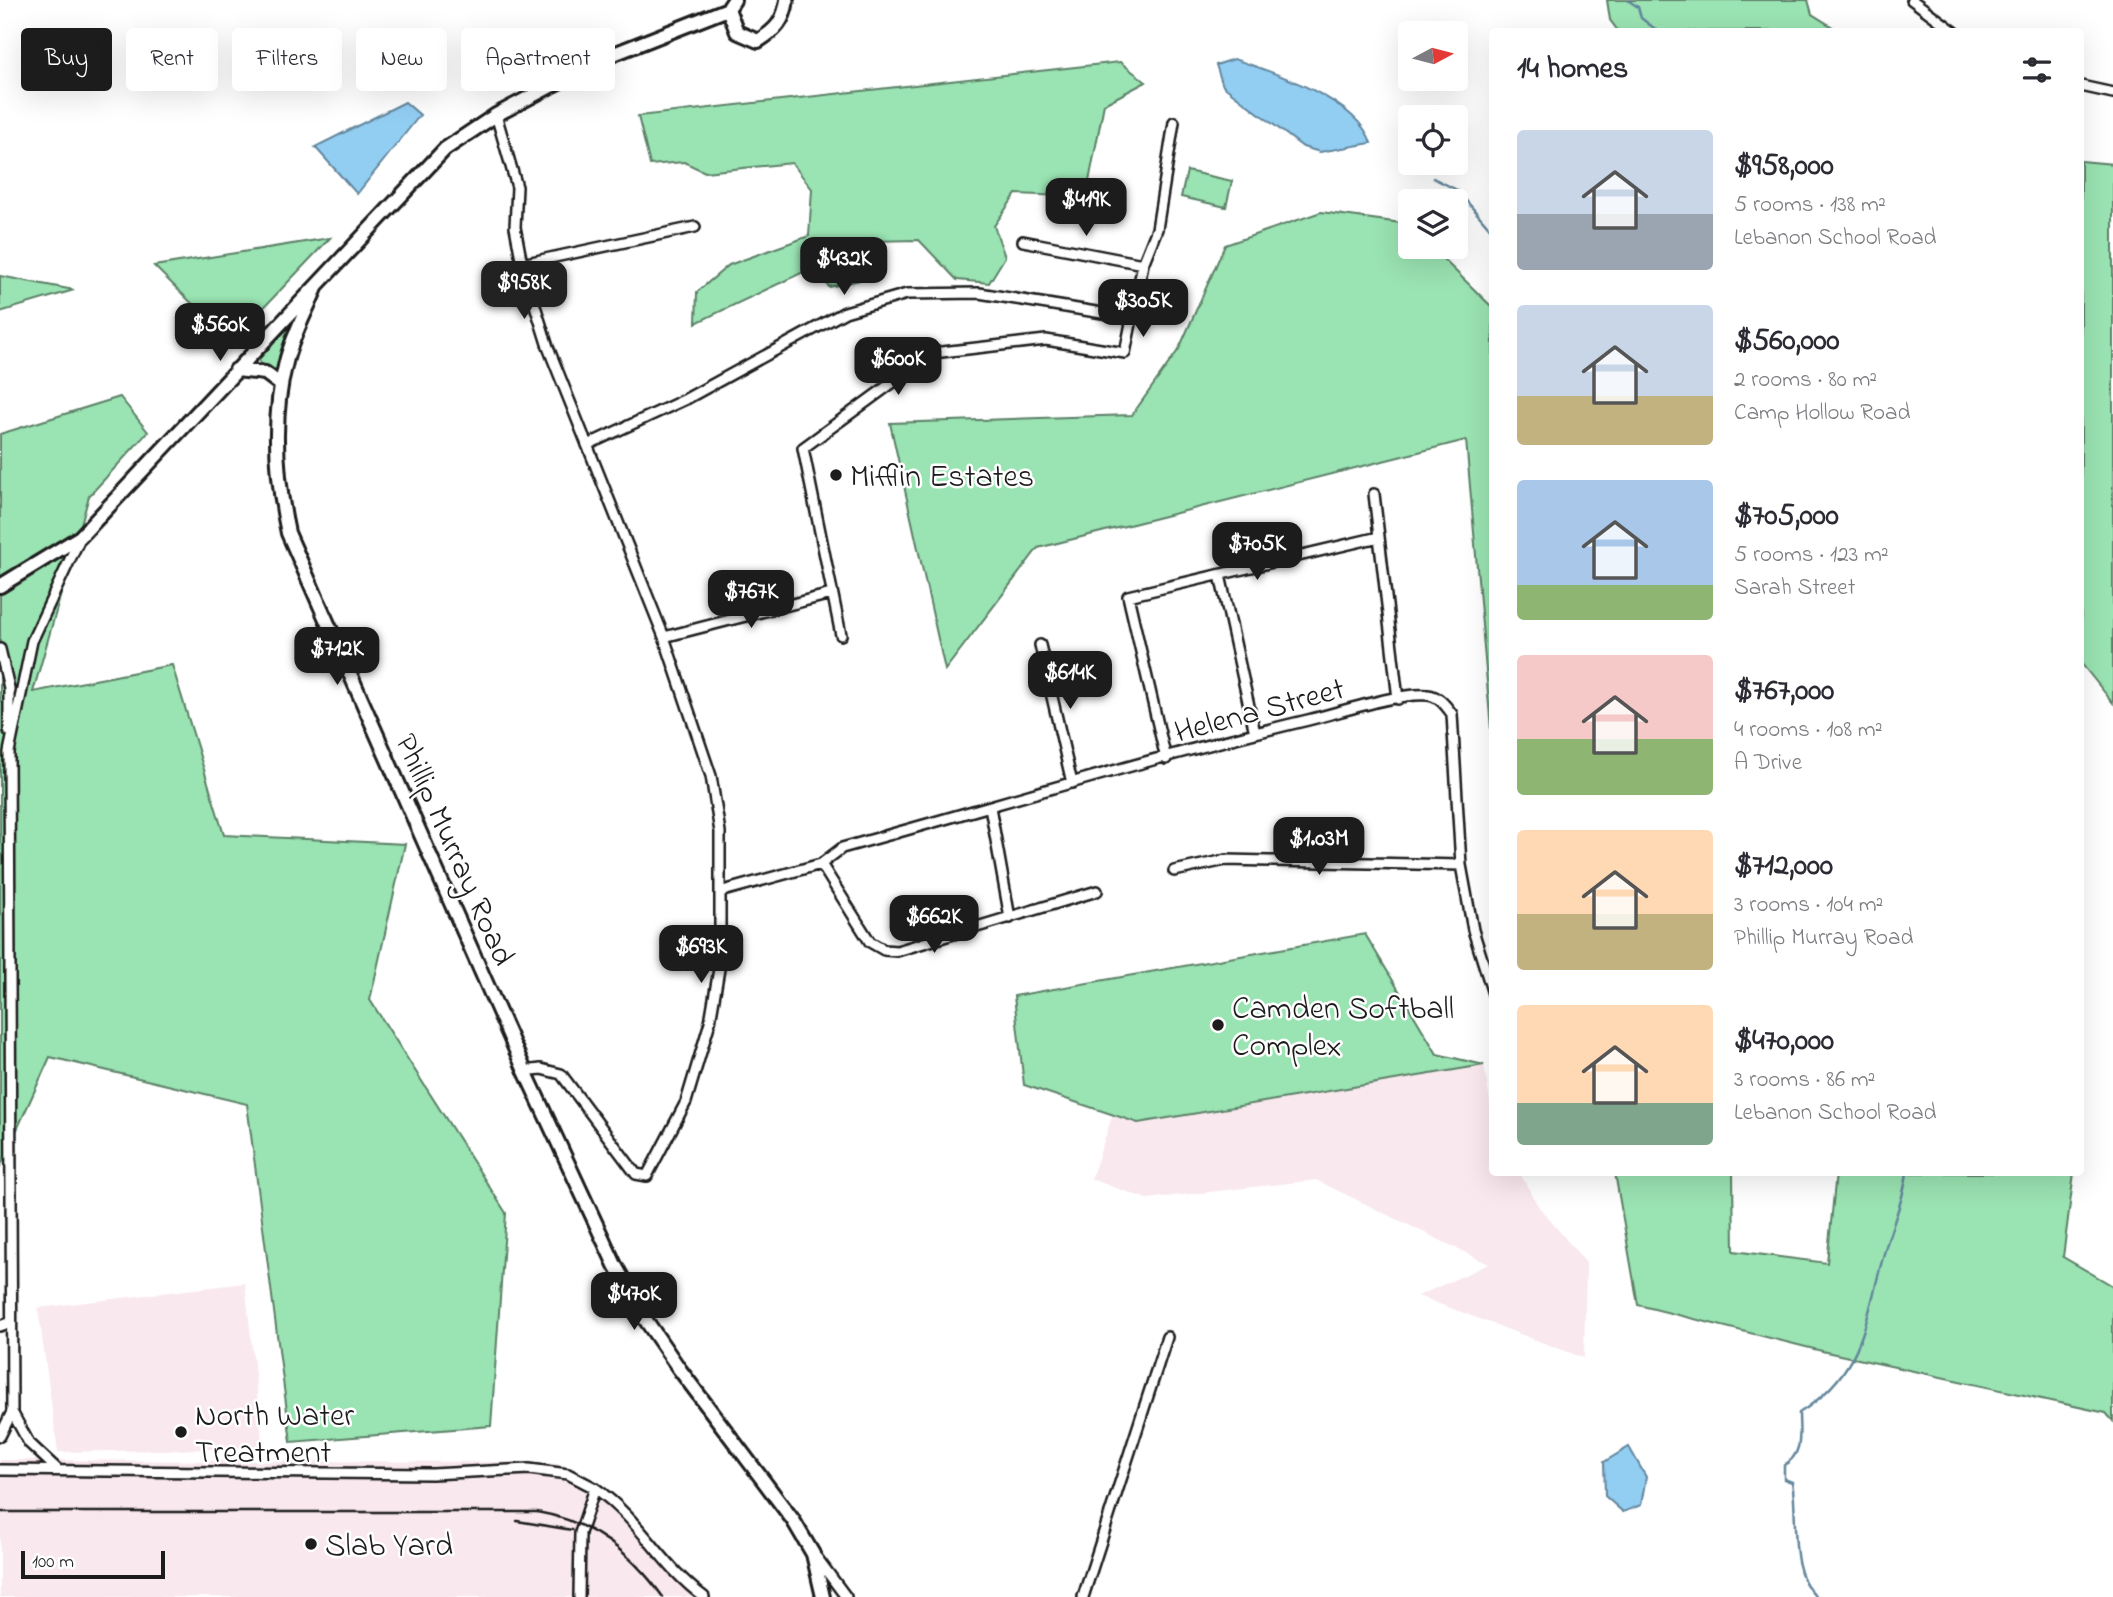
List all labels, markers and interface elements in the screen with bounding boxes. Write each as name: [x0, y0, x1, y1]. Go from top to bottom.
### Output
north arrow: [1398, 21, 1468, 91]
map controls: [1398, 21, 1468, 259]
chip: Buy: [21, 28, 112, 91]
chip: Rent: [126, 28, 218, 91]
chip: Filters: [232, 28, 342, 91]
chip: New: [356, 28, 447, 91]
chip: Apartment: [461, 28, 615, 91]
text: 14 homes: [1517, 48, 1628, 92]
icon: filters: [2018, 51, 2056, 89]
button: locate: [1398, 105, 1468, 175]
text: $958,000: [1734, 145, 1834, 189]
icon: home: [1573, 158, 1657, 242]
pin: $419K: [1037, 178, 1135, 238]
text: $419K: [1062, 184, 1110, 217]
button: layers: [1398, 189, 1468, 259]
text: 5 rooms · 138 m²: [1734, 189, 1886, 222]
text: Lebanon School Road: [1734, 222, 1937, 255]
pin: $432K: [795, 238, 893, 297]
text: $432K: [816, 243, 872, 276]
pin: $958K: [475, 262, 573, 321]
text: $958K: [497, 267, 551, 300]
pin: $305K: [1094, 280, 1192, 339]
text: $305K: [1114, 285, 1172, 318]
pin: $560K: [171, 304, 269, 363]
text: $560K: [191, 309, 249, 342]
text: $560,000: [1734, 320, 1840, 364]
icon: home: [1573, 333, 1657, 417]
pin: $600K: [849, 338, 947, 397]
text: $600K: [870, 343, 926, 376]
text: 2 rooms · 80 m²: [1734, 364, 1877, 397]
text: Camp Hollow Road: [1734, 397, 1910, 430]
place label: Mifflin Estates: [850, 455, 1034, 502]
marker: Mifflin Estates: [828, 467, 844, 483]
text: $705,000: [1734, 495, 1839, 539]
icon: home: [1573, 508, 1657, 592]
pin: $705K: [1208, 522, 1306, 582]
text: $705K: [1228, 528, 1286, 561]
text: 5 rooms · 123 m²: [1734, 539, 1889, 572]
pin: $767K: [702, 570, 800, 630]
text: Sarah Street: [1734, 572, 1855, 605]
text: $767K: [724, 576, 778, 609]
pin: $712K: [288, 628, 386, 687]
text: $712K: [310, 633, 364, 666]
pin: $614K: [1021, 652, 1119, 711]
text: $614K: [1044, 657, 1096, 690]
street label: Helena Street: [1170, 667, 1350, 758]
text: $767,000: [1734, 670, 1834, 714]
icon: home: [1573, 683, 1657, 767]
text: 4 rooms · 108 m²: [1734, 714, 1883, 747]
street label: Phillip Murray Road: [381, 727, 525, 974]
text: A Drive: [1734, 747, 1802, 780]
pin: $1.03M: [1262, 818, 1376, 877]
text: $1.03M: [1289, 823, 1349, 856]
text: $712,000: [1734, 845, 1833, 889]
icon: home: [1573, 858, 1657, 942]
text: 3 rooms · 104 m²: [1734, 889, 1883, 922]
pin: $662K: [885, 895, 983, 955]
text: $662K: [906, 901, 962, 934]
text: Phillip Murray Road: [1734, 922, 1913, 955]
pin: $693K: [652, 926, 750, 985]
text: $693K: [675, 931, 727, 964]
place label: Camden Softball Complex: [1232, 987, 1454, 1071]
marker: Camden Softball Complex: [1210, 1017, 1226, 1033]
text: $470,000: [1734, 1020, 1834, 1064]
icon: home: [1573, 1033, 1657, 1117]
text: 3 rooms · 86 m²: [1734, 1064, 1875, 1097]
text: Lebanon School Road: [1734, 1097, 1937, 1130]
pin: $470K: [585, 1272, 683, 1332]
text: $470K: [607, 1278, 661, 1311]
place label: North Water Treatment: [195, 1394, 354, 1478]
marker: North Water Treatment: [173, 1424, 189, 1440]
place label: Slab Yard: [325, 1524, 453, 1571]
marker: Slab Yard: [303, 1536, 319, 1552]
scale bar: [21, 1548, 164, 1580]
text: 100 m: [32, 1549, 74, 1576]

